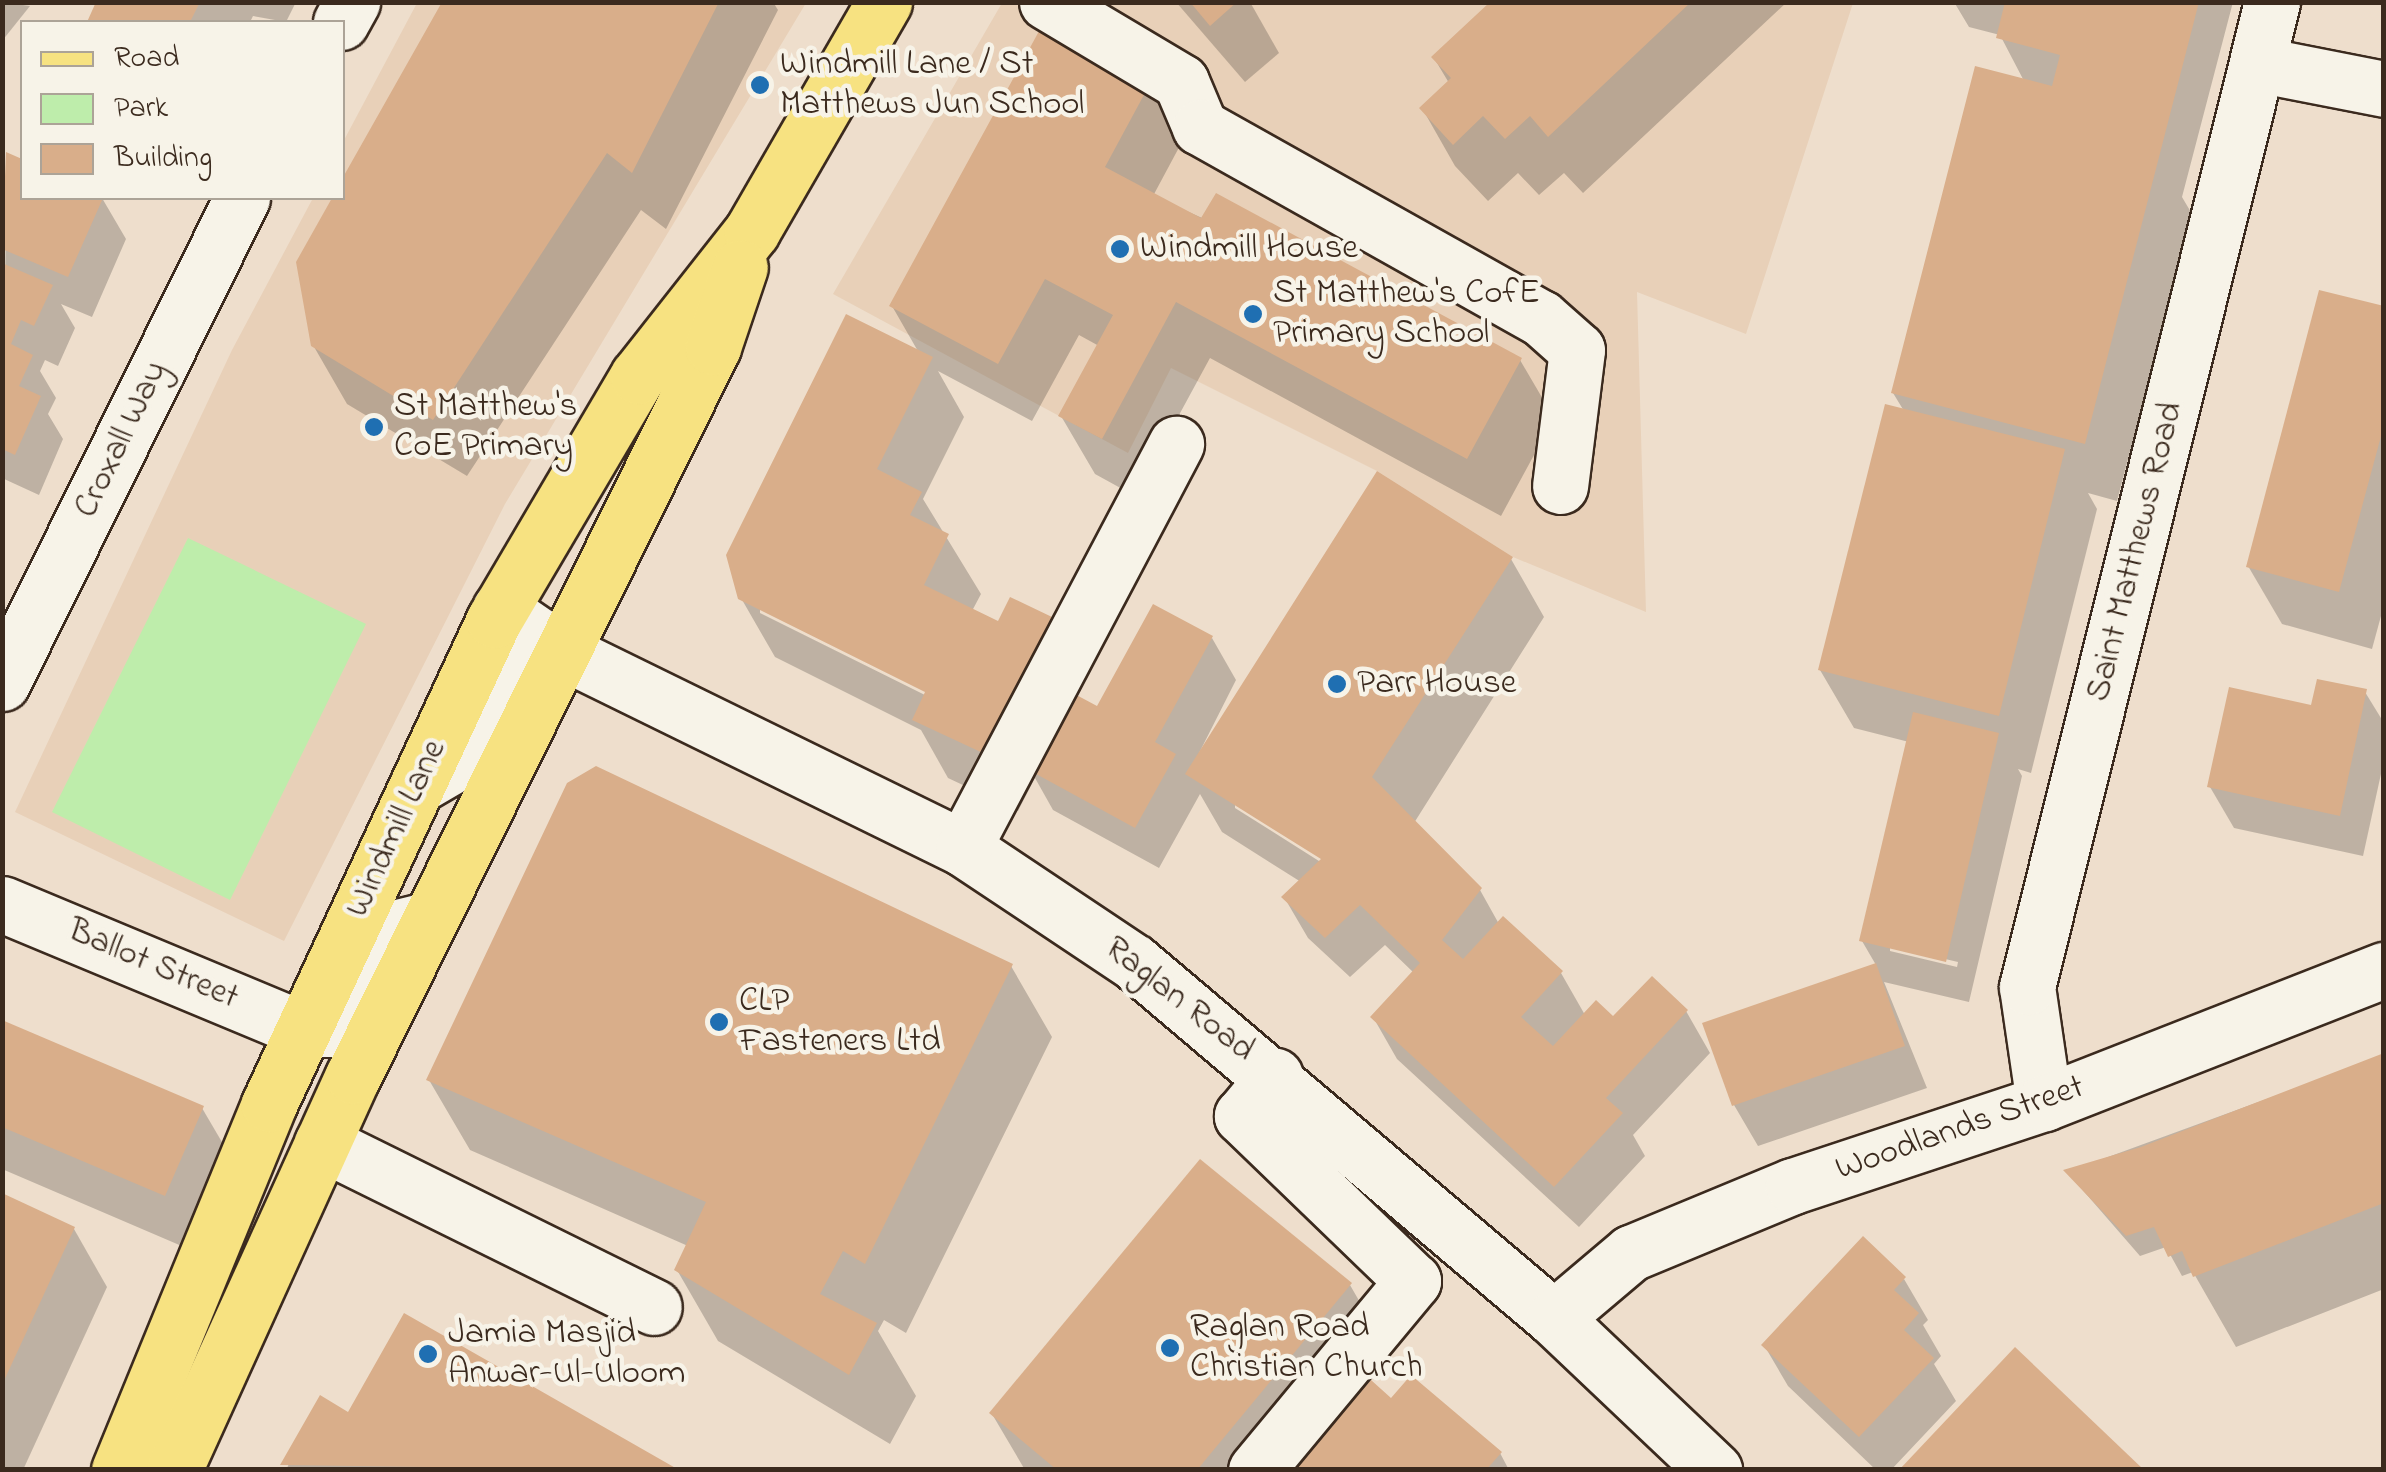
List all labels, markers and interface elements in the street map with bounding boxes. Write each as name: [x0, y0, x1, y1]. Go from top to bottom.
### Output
legend: [20, 20, 345, 200]
text: Road: [114, 37, 179, 81]
place label: Windmill Lane / St Matthews Jun School: [780, 44, 1084, 126]
marker: Windmill Lane / St Matthews Jun School: [749, 74, 771, 96]
text: Park: [114, 87, 168, 131]
text: Building: [114, 137, 212, 181]
place label: Windmill House: [1140, 228, 1358, 270]
marker: Windmill House: [1109, 238, 1131, 260]
place label: St Matthew's CofE Primary School: [1273, 273, 1540, 355]
marker: St Matthew's CofE Primary School: [1242, 303, 1264, 325]
street label: Croxall Way: [66, 355, 178, 525]
place label: St Matthew's CoE Primary: [394, 386, 577, 468]
street label: Saint Matthews Road: [2078, 398, 2194, 706]
marker: St Matthew's CoE Primary: [363, 416, 385, 438]
place label: Parr House: [1357, 663, 1516, 705]
marker: Parr House: [1326, 673, 1348, 695]
street label: Windmill Lane: [338, 734, 456, 924]
street label: Ballot Street: [61, 910, 245, 1020]
street label: Raglan Road: [1095, 928, 1263, 1072]
place label: CLP Fasteners Ltd: [739, 981, 941, 1063]
marker: CLP Fasteners Ltd: [708, 1011, 730, 1033]
street label: Woodlands Street: [1830, 1067, 2090, 1191]
place label: Raglan Road Christian Church: [1190, 1307, 1423, 1389]
place label: Jamia Masjid Anwar-Ul-Uloom: [448, 1313, 685, 1395]
marker: Raglan Road Christian Church: [1159, 1337, 1181, 1359]
marker: Jamia Masjid Anwar-Ul-Uloom: [417, 1343, 439, 1365]

